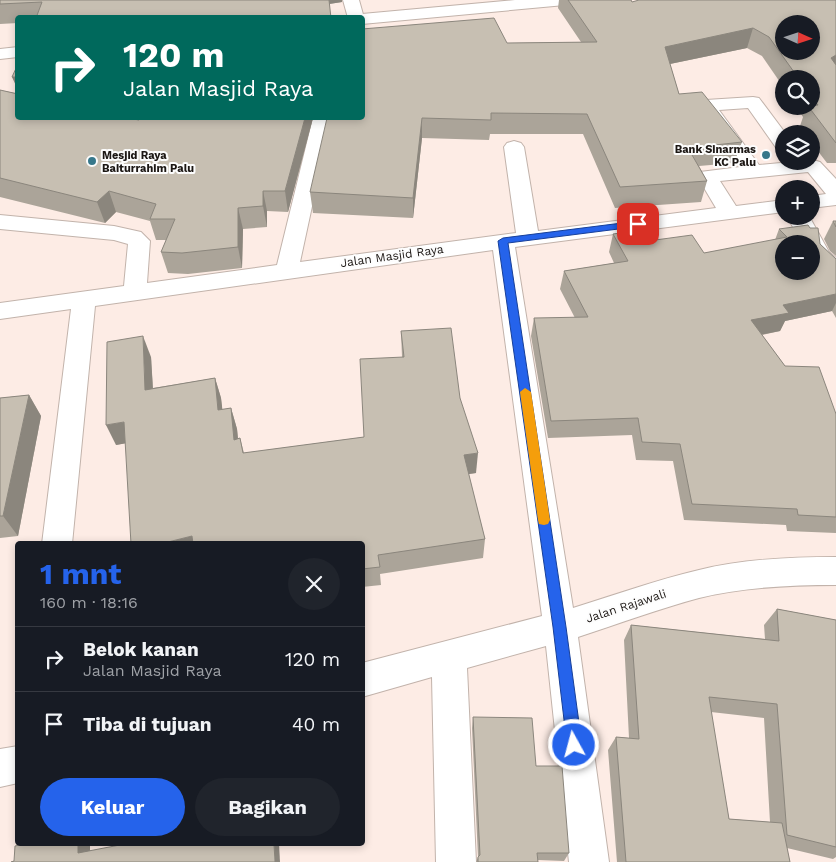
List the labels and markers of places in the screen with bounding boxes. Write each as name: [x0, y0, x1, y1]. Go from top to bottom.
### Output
place label: Bank Sinarmas KC Palu: [675, 143, 756, 169]
place label: Mesjid Raya Baiturrahim Palu: [102, 149, 194, 175]
marker: Bank Sinarmas KC Palu: [760, 149, 772, 161]
marker: Mesjid Raya Baiturrahim Palu: [86, 155, 98, 167]
pin: [617, 203, 659, 245]

